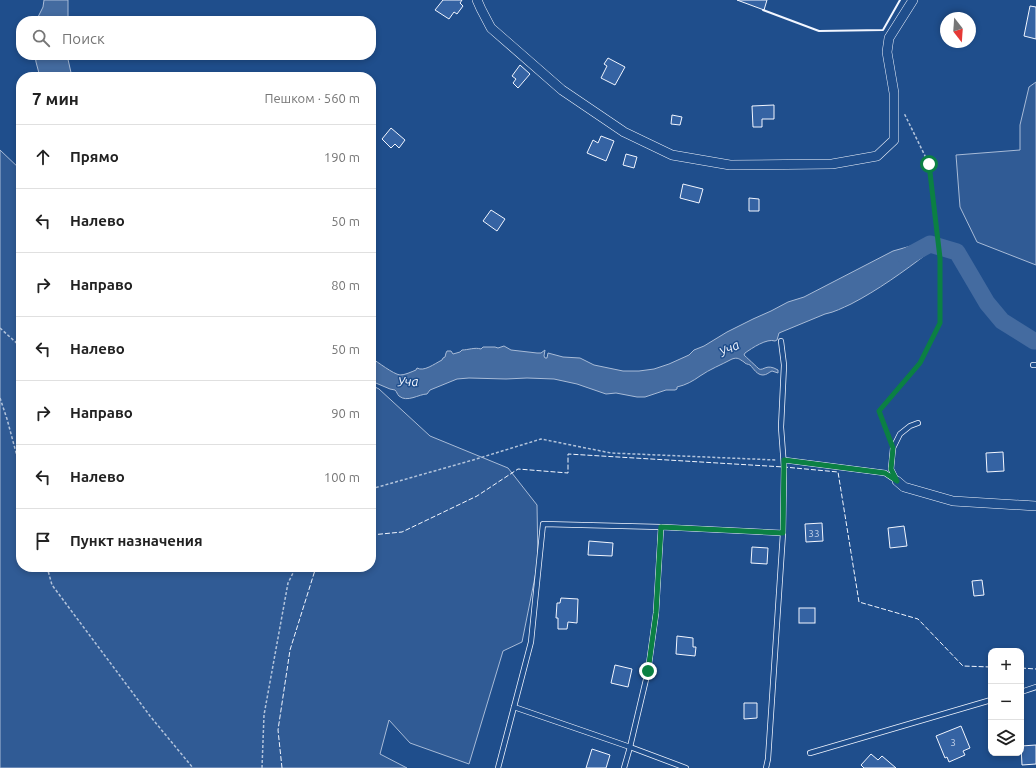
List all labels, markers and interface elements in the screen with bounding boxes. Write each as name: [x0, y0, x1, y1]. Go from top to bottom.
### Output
north arrow: [940, 12, 976, 48]
search box: [16, 16, 376, 60]
icon: search: [30, 27, 52, 49]
text: Поиск: [62, 30, 105, 47]
text: 7 мин: [32, 89, 79, 108]
text: Пешком · 560 m: [264, 91, 360, 105]
icon: ahead: [32, 146, 54, 168]
text: Прямо: [70, 148, 119, 165]
text: 190 m: [324, 150, 360, 164]
route start: [920, 155, 938, 173]
icon: left: [32, 210, 54, 232]
text: Налево: [70, 212, 125, 229]
text: 50 m: [331, 214, 360, 228]
icon: right: [32, 274, 54, 296]
text: Направо: [70, 276, 133, 293]
text: 80 m: [331, 278, 360, 292]
water label: Уча: [716, 337, 741, 359]
icon: left: [32, 338, 54, 360]
text: Налево: [70, 340, 125, 357]
text: 50 m: [331, 342, 360, 356]
water label: Уча: [397, 374, 418, 388]
icon: right: [32, 402, 54, 424]
text: Направо: [70, 404, 133, 421]
text: 90 m: [331, 406, 360, 420]
icon: left: [32, 466, 54, 488]
text: Налево: [70, 468, 125, 485]
text: 100 m: [324, 470, 360, 484]
house number: 33: [808, 528, 820, 539]
icon: arrive: [32, 530, 54, 552]
text: Пункт назначения: [70, 532, 203, 549]
map controls: [988, 648, 1024, 756]
button: +: [988, 648, 1024, 684]
route end: [639, 662, 657, 680]
button: −: [988, 684, 1024, 720]
button: layers: [988, 720, 1024, 756]
house number: 3: [950, 737, 956, 748]

